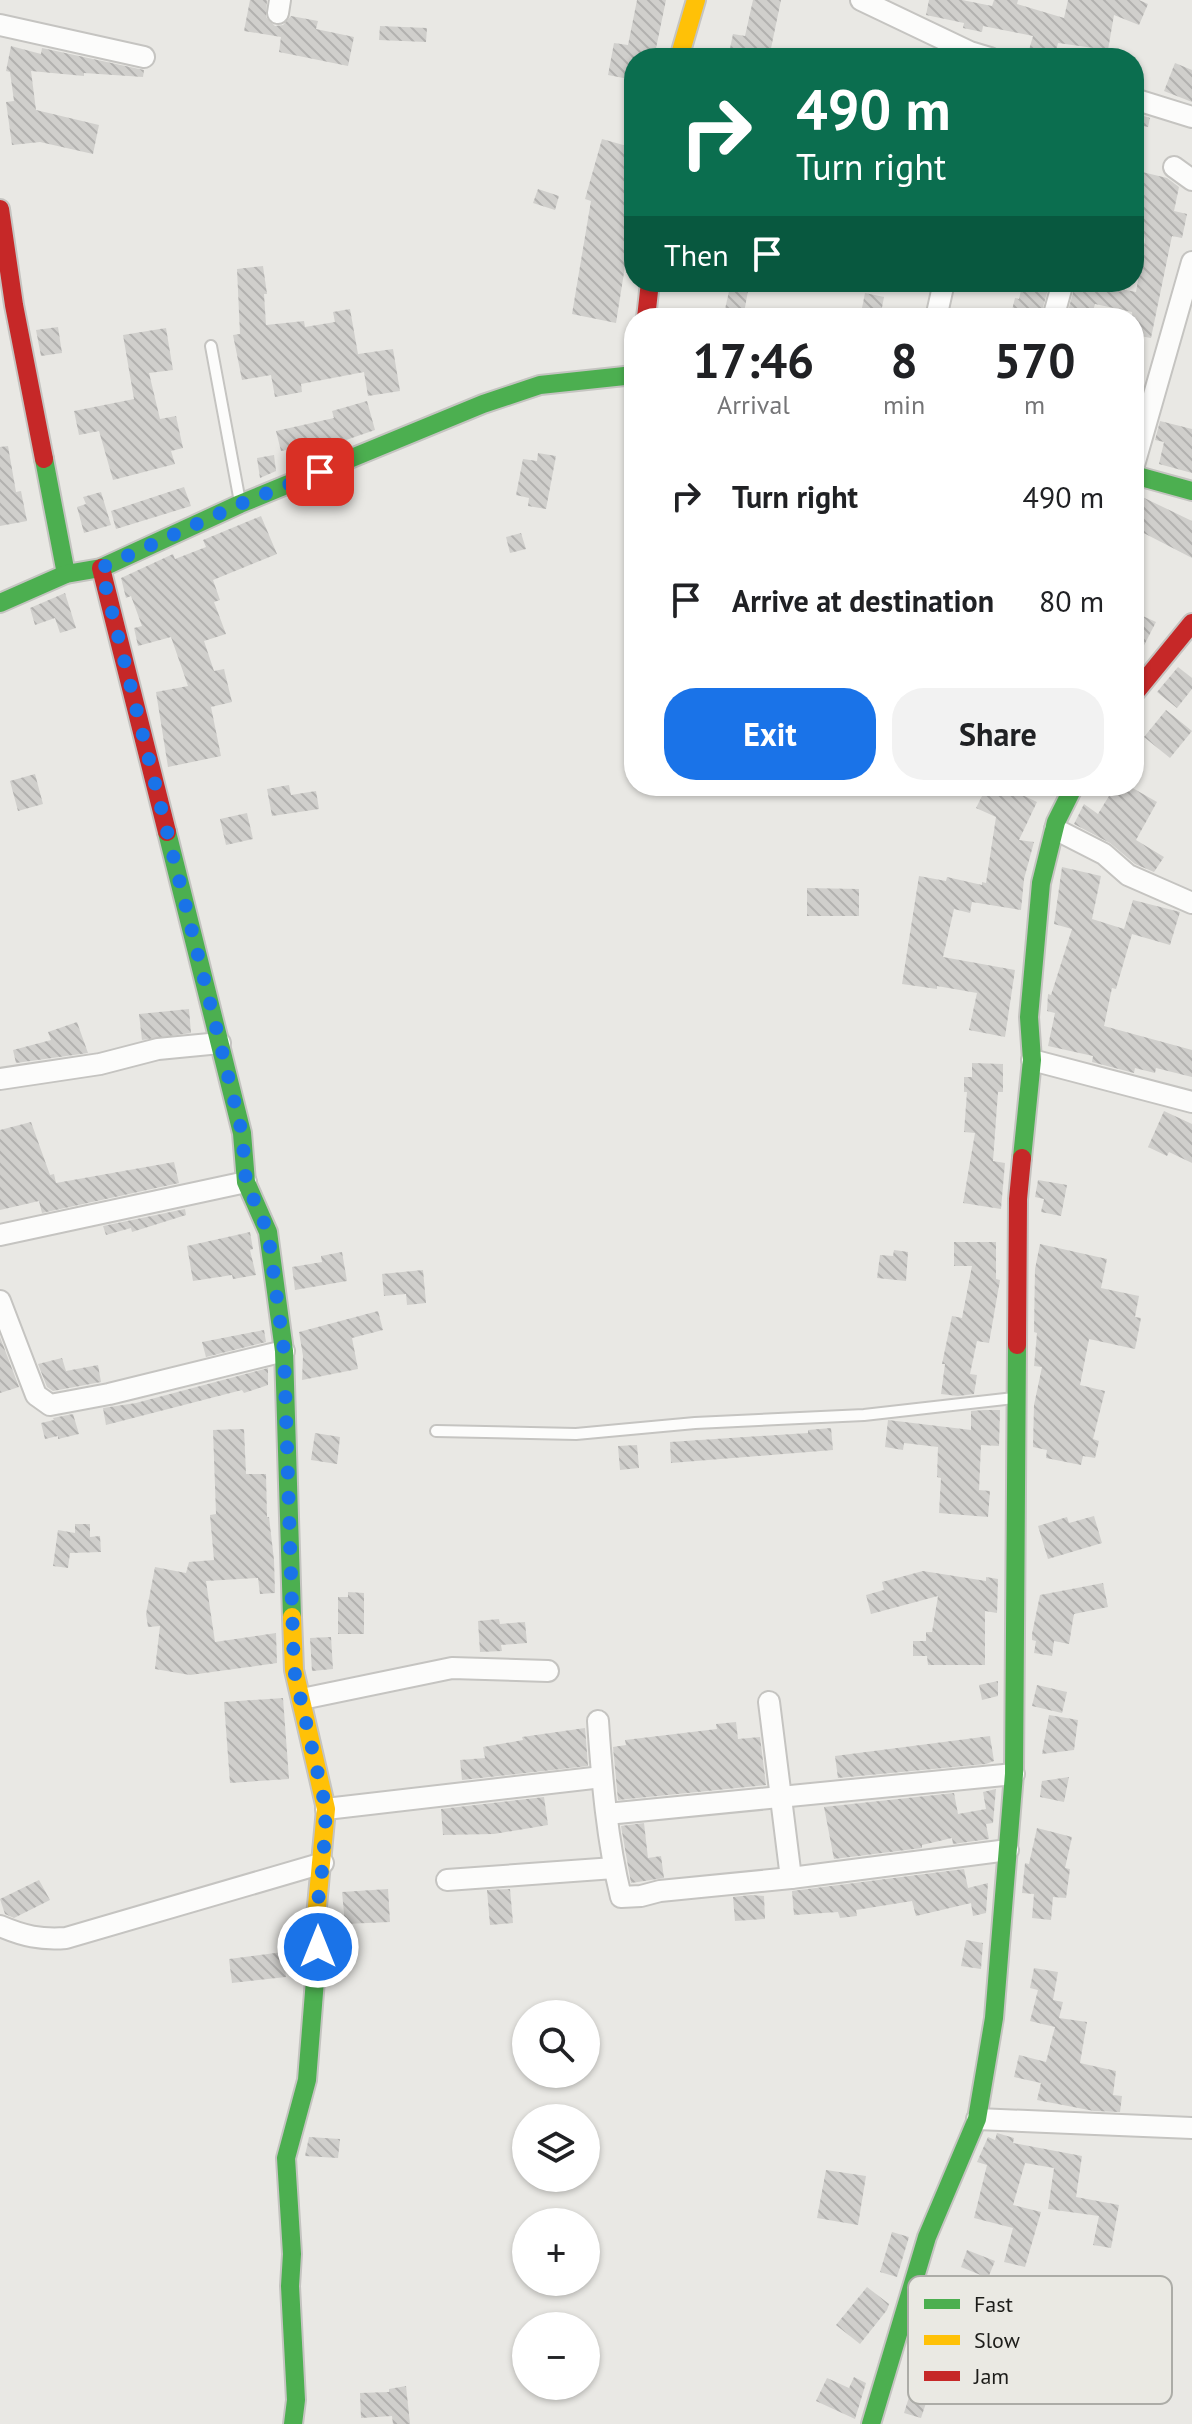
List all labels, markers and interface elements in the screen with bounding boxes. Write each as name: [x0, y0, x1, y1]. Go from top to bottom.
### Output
text: 490 m: [796, 73, 951, 145]
icon: right: [664, 80, 768, 184]
text: Turn right: [796, 143, 946, 190]
icon: arrive: [745, 232, 789, 276]
text: Then: [664, 235, 729, 274]
text: 17:46: [693, 329, 814, 391]
text: 8: [890, 329, 918, 391]
text: 570: [994, 329, 1075, 391]
text: Arrival: [717, 388, 790, 421]
text: min: [883, 388, 925, 421]
text: m: [1024, 388, 1045, 421]
pin: [286, 438, 354, 506]
icon: arrive: [298, 450, 342, 494]
icon: right: [664, 474, 708, 518]
text: Turn right: [732, 477, 858, 516]
text: 490 m: [1023, 477, 1104, 516]
icon: arrive: [664, 578, 708, 622]
text: Arrive at destination: [732, 581, 994, 620]
text: 80 m: [1039, 581, 1104, 620]
button: Exit: [664, 688, 876, 780]
button: Share: [892, 688, 1104, 780]
position arrow: [276, 1905, 360, 1989]
map controls: [512, 2000, 600, 2400]
button: search: [512, 2000, 600, 2088]
button: layers: [512, 2104, 600, 2192]
button: +: [512, 2208, 600, 2296]
legend: [908, 2276, 1172, 2404]
text: Fast: [974, 2290, 1014, 2318]
button: −: [512, 2312, 600, 2400]
text: Slow: [974, 2326, 1020, 2354]
text: Jam: [973, 2362, 1009, 2390]

